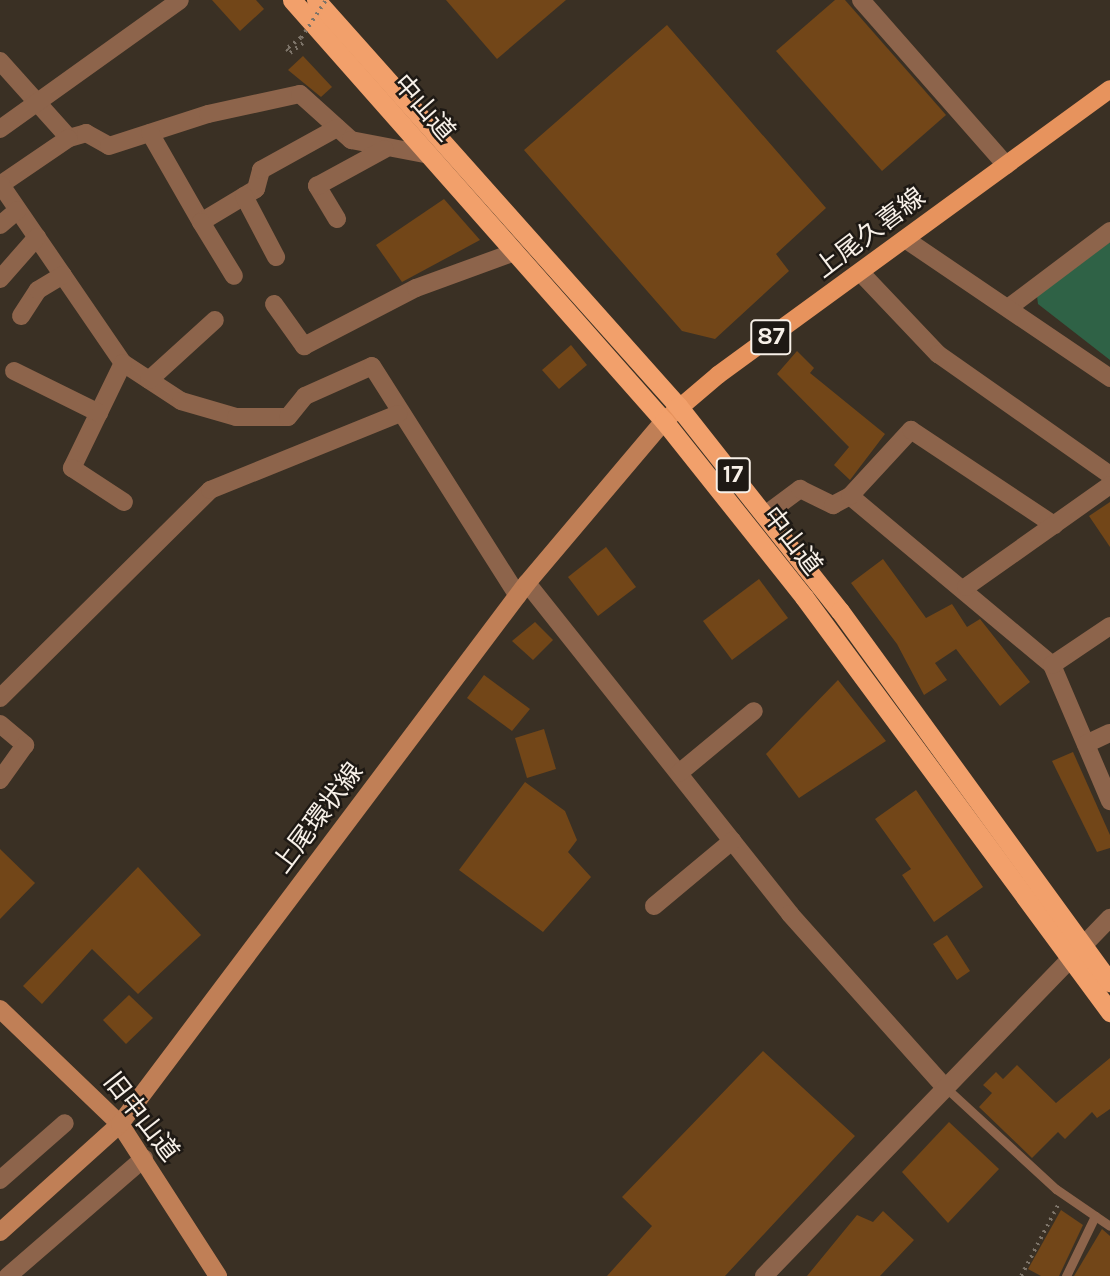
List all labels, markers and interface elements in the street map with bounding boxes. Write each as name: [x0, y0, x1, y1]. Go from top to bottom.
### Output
street label: 中山道: [387, 68, 461, 148]
street label: 上尾久喜線: [809, 181, 931, 285]
road number: 87: [750, 316, 792, 358]
road number: 17: [716, 454, 750, 496]
street label: 中山道: [756, 501, 828, 581]
street label: 上尾環状線: [266, 757, 370, 879]
street label: 旧中山道: [97, 1066, 185, 1168]

